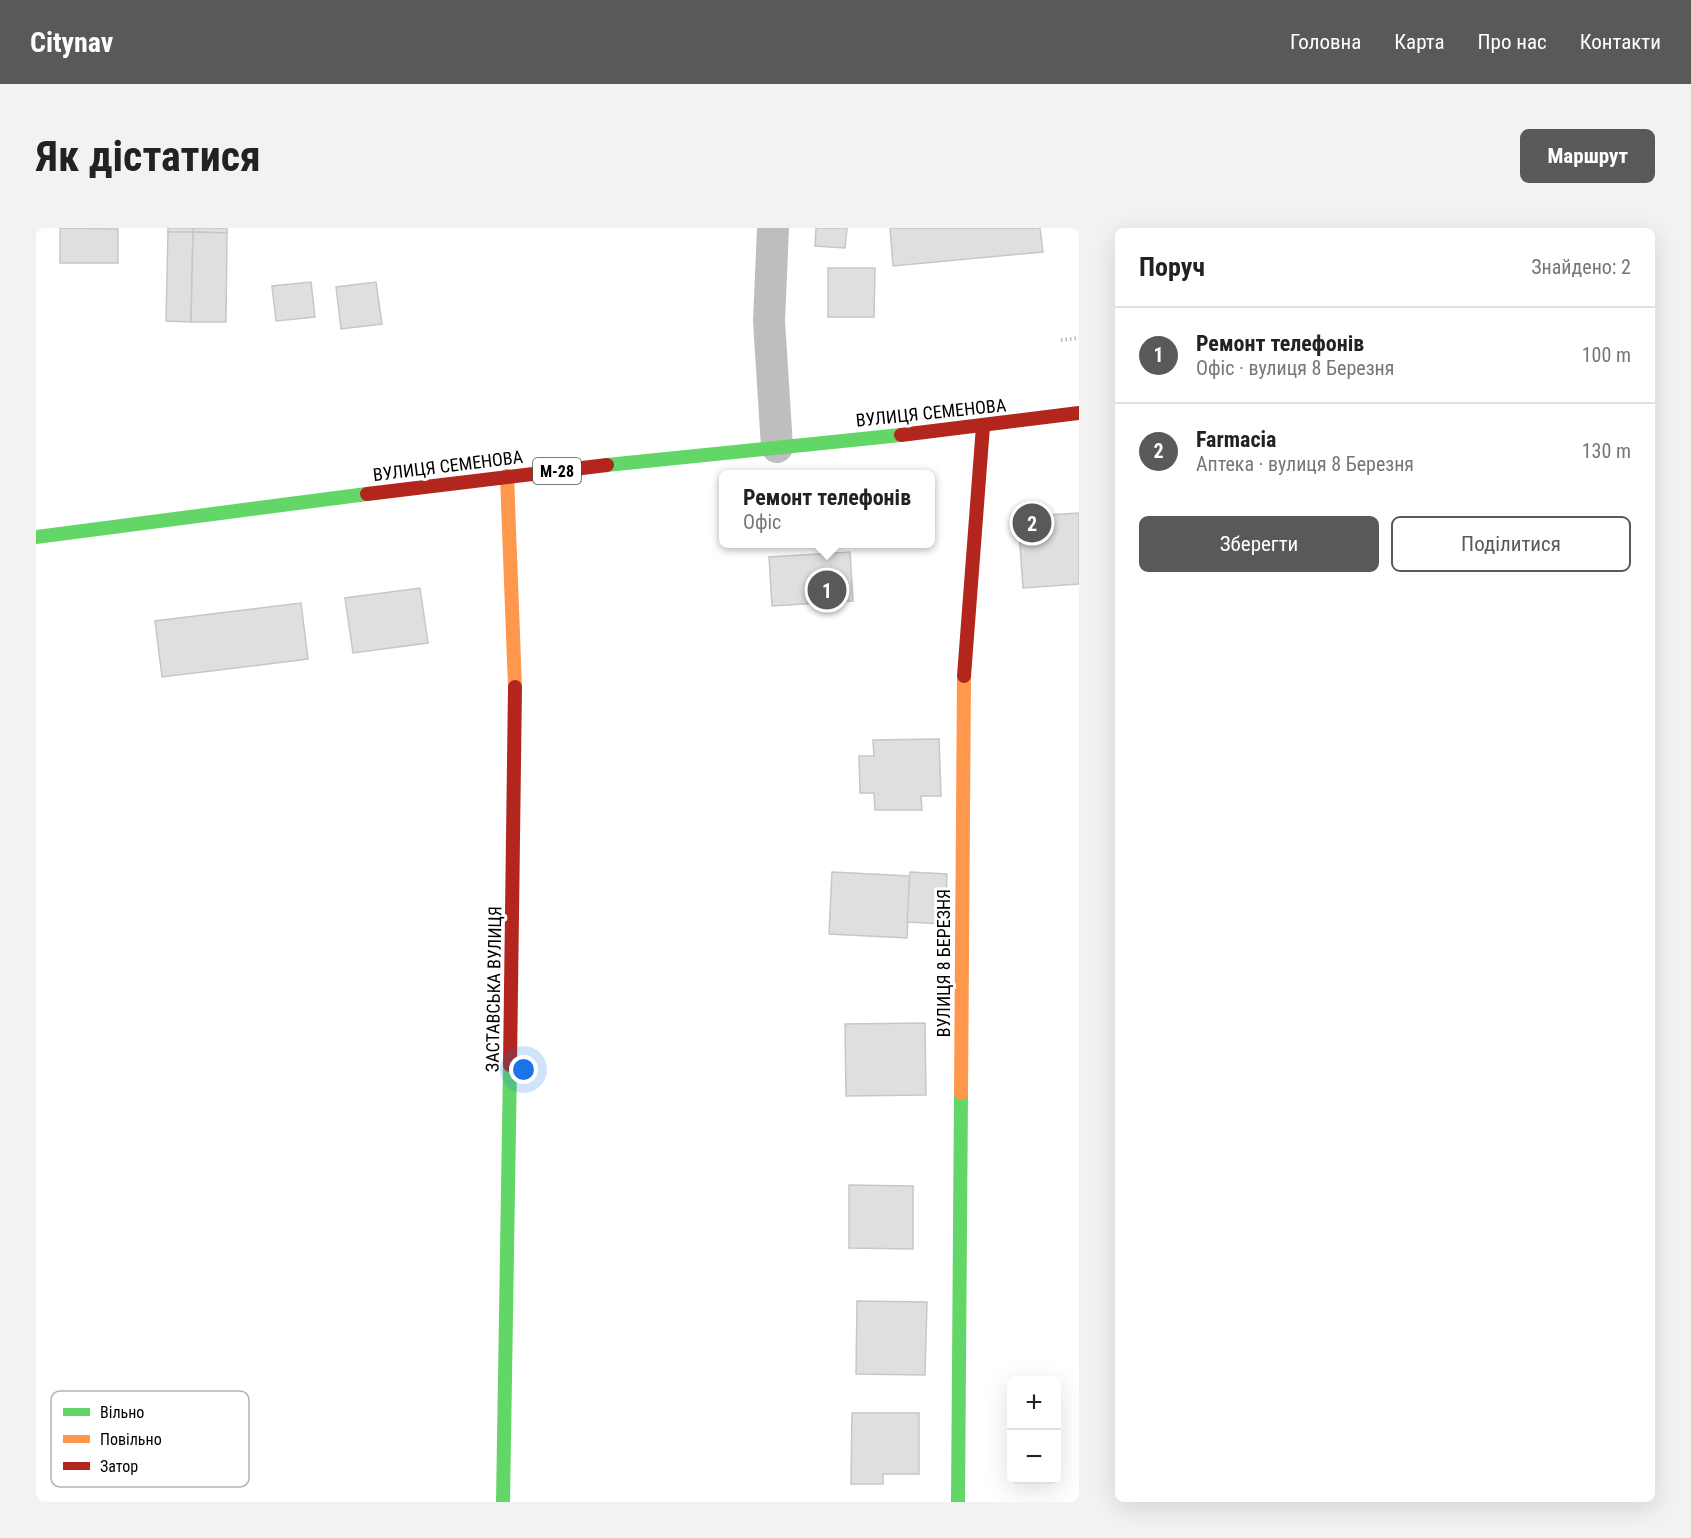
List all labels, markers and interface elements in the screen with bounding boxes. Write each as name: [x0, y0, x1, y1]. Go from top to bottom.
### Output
text: Citynav: [30, 26, 113, 59]
text: Головна: [1290, 30, 1361, 54]
text: Карта: [1394, 30, 1445, 54]
text: Про нас: [1478, 30, 1547, 54]
text: Контакти: [1580, 30, 1661, 54]
button: Маршрут: [1520, 129, 1655, 183]
text: Як дістатися: [36, 132, 261, 181]
text: Поруч: [1139, 252, 1205, 282]
text: Знайдено: 2: [1531, 255, 1631, 279]
text: Ремонт телефонів: [1196, 331, 1364, 356]
text: 1: [1153, 343, 1164, 367]
text: 100 m: [1582, 343, 1631, 367]
text: Офіс · вулиця 8 Березня: [1196, 356, 1394, 380]
street label: ВУЛИЦЯ СЕМЕНОВА: [855, 394, 1008, 431]
text: Farmacia: [1196, 427, 1276, 452]
text: 2: [1153, 439, 1164, 463]
text: 130 m: [1582, 439, 1631, 463]
street label: ВУЛИЦЯ СЕМЕНОВА: [372, 446, 525, 485]
text: Аптека · вулиця 8 Березня: [1196, 452, 1414, 476]
road number: М-28: [533, 458, 581, 484]
popup: [719, 470, 935, 548]
text: Ремонт телефонів: [743, 485, 911, 510]
pin: 2: [1012, 500, 1052, 546]
text: Офіс: [743, 510, 781, 534]
button: Зберегти: [1139, 516, 1379, 572]
button: Поділитися: [1391, 516, 1631, 572]
pin: 1: [808, 568, 846, 613]
street label: ВУЛИЦЯ 8 БЕРЕЗНЯ: [933, 889, 954, 1037]
street label: ЗАСТАВСЬКА ВУЛИЦЯ: [482, 906, 505, 1072]
your location: [509, 1055, 538, 1084]
map controls: [1007, 1376, 1061, 1484]
button: +: [1007, 1376, 1061, 1430]
legend: [51, 1391, 249, 1487]
text: Вільно: [100, 1403, 144, 1422]
text: Повільно: [100, 1430, 162, 1449]
button: −: [1007, 1430, 1061, 1484]
text: Затор: [100, 1457, 138, 1476]

